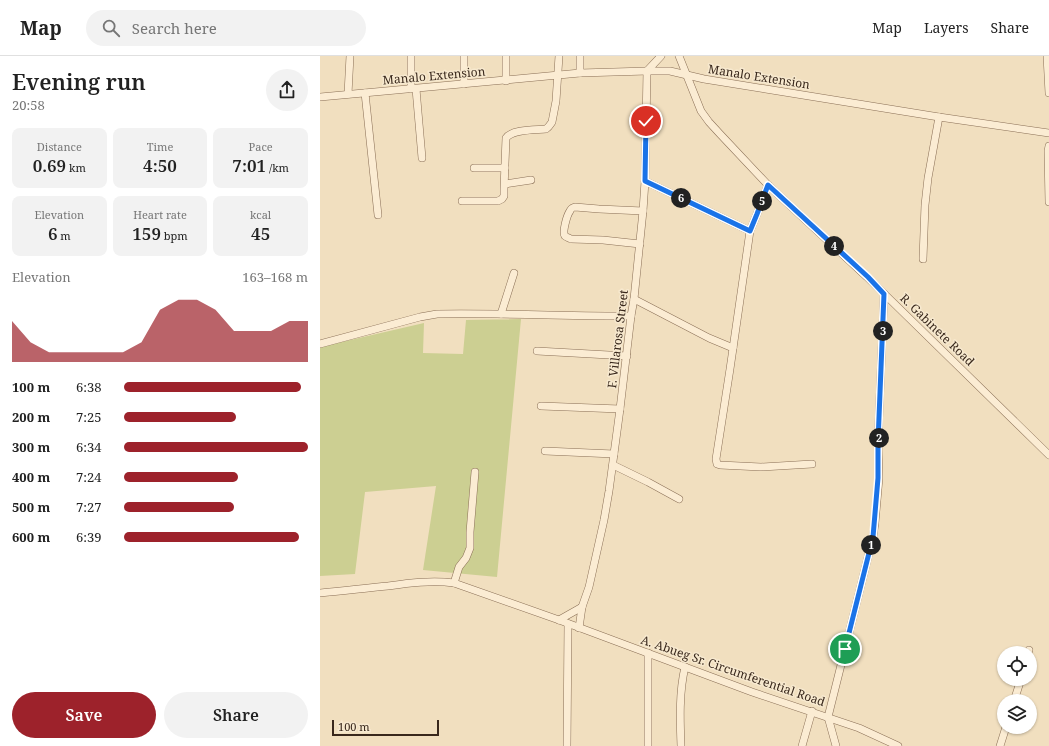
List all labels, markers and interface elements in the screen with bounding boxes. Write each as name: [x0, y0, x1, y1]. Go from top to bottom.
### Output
search box: [86, 10, 366, 46]
text: Map: [20, 15, 62, 41]
icon: search: [100, 17, 122, 39]
text: Search here: [132, 18, 217, 38]
text: Map: [872, 18, 902, 37]
text: Layers: [924, 18, 969, 37]
text: Share: [991, 18, 1029, 37]
street label: Manalo Extension: [707, 60, 812, 93]
street label: Manalo Extension: [382, 63, 486, 88]
text: Evening run: [12, 66, 146, 96]
button: share: [266, 69, 308, 111]
text: 20:58: [12, 96, 45, 114]
pin: [629, 104, 663, 138]
icon: check: [635, 110, 657, 132]
text: Distance: [37, 139, 82, 154]
text: Time: [147, 139, 173, 154]
text: Pace: [249, 139, 273, 154]
text: 0.69: [33, 154, 66, 177]
text: 4:50: [143, 154, 177, 177]
text: 7:01: [232, 154, 266, 177]
text: km: [66, 160, 86, 175]
text: /km: [266, 160, 289, 175]
pin: 6: [671, 188, 691, 208]
text: 6: [678, 190, 684, 205]
pin: 5: [752, 191, 772, 211]
text: 5: [759, 193, 765, 208]
text: Elevation: [35, 207, 84, 222]
text: Heart rate: [133, 207, 187, 222]
text: kcal: [250, 207, 271, 222]
text: 6: [48, 222, 57, 245]
text: 159: [132, 222, 161, 245]
text: 45: [251, 222, 270, 245]
text: m: [57, 228, 71, 243]
text: bpm: [161, 228, 188, 243]
pin: 4: [824, 236, 844, 256]
text: 4: [831, 238, 837, 253]
text: Elevation: [12, 268, 71, 286]
text: 163–168 m: [242, 268, 308, 286]
street label: F. Villarosa Street: [603, 289, 632, 389]
street label: R. Gabinete Road: [896, 290, 979, 370]
pin: 3: [873, 321, 893, 341]
text: 3: [880, 323, 886, 338]
text: 100 m: [12, 378, 50, 396]
text: 6:38: [76, 378, 102, 396]
text: 200 m: [12, 408, 50, 426]
text: 7:25: [76, 408, 102, 426]
pin: 2: [869, 428, 889, 448]
text: 2: [876, 430, 882, 445]
text: 300 m: [12, 438, 50, 456]
text: 6:34: [76, 438, 102, 456]
text: 400 m: [12, 468, 50, 486]
text: 7:24: [76, 468, 102, 486]
text: 500 m: [12, 498, 50, 516]
text: 7:27: [76, 498, 102, 516]
text: 600 m: [12, 528, 50, 546]
text: 6:39: [76, 528, 102, 546]
pin: 1: [861, 535, 881, 555]
text: 1: [868, 537, 874, 552]
street label: A. Abueg Sr. Circumferential Road: [639, 631, 828, 710]
pin: [828, 632, 862, 666]
icon: arrive: [834, 638, 856, 660]
map controls: [997, 646, 1037, 734]
button: locate: [997, 646, 1037, 686]
button: Save: [12, 692, 156, 738]
button: Share: [164, 692, 308, 738]
button: layers: [997, 694, 1037, 734]
scale bar: [332, 718, 439, 737]
text: 100 m: [338, 719, 370, 734]

